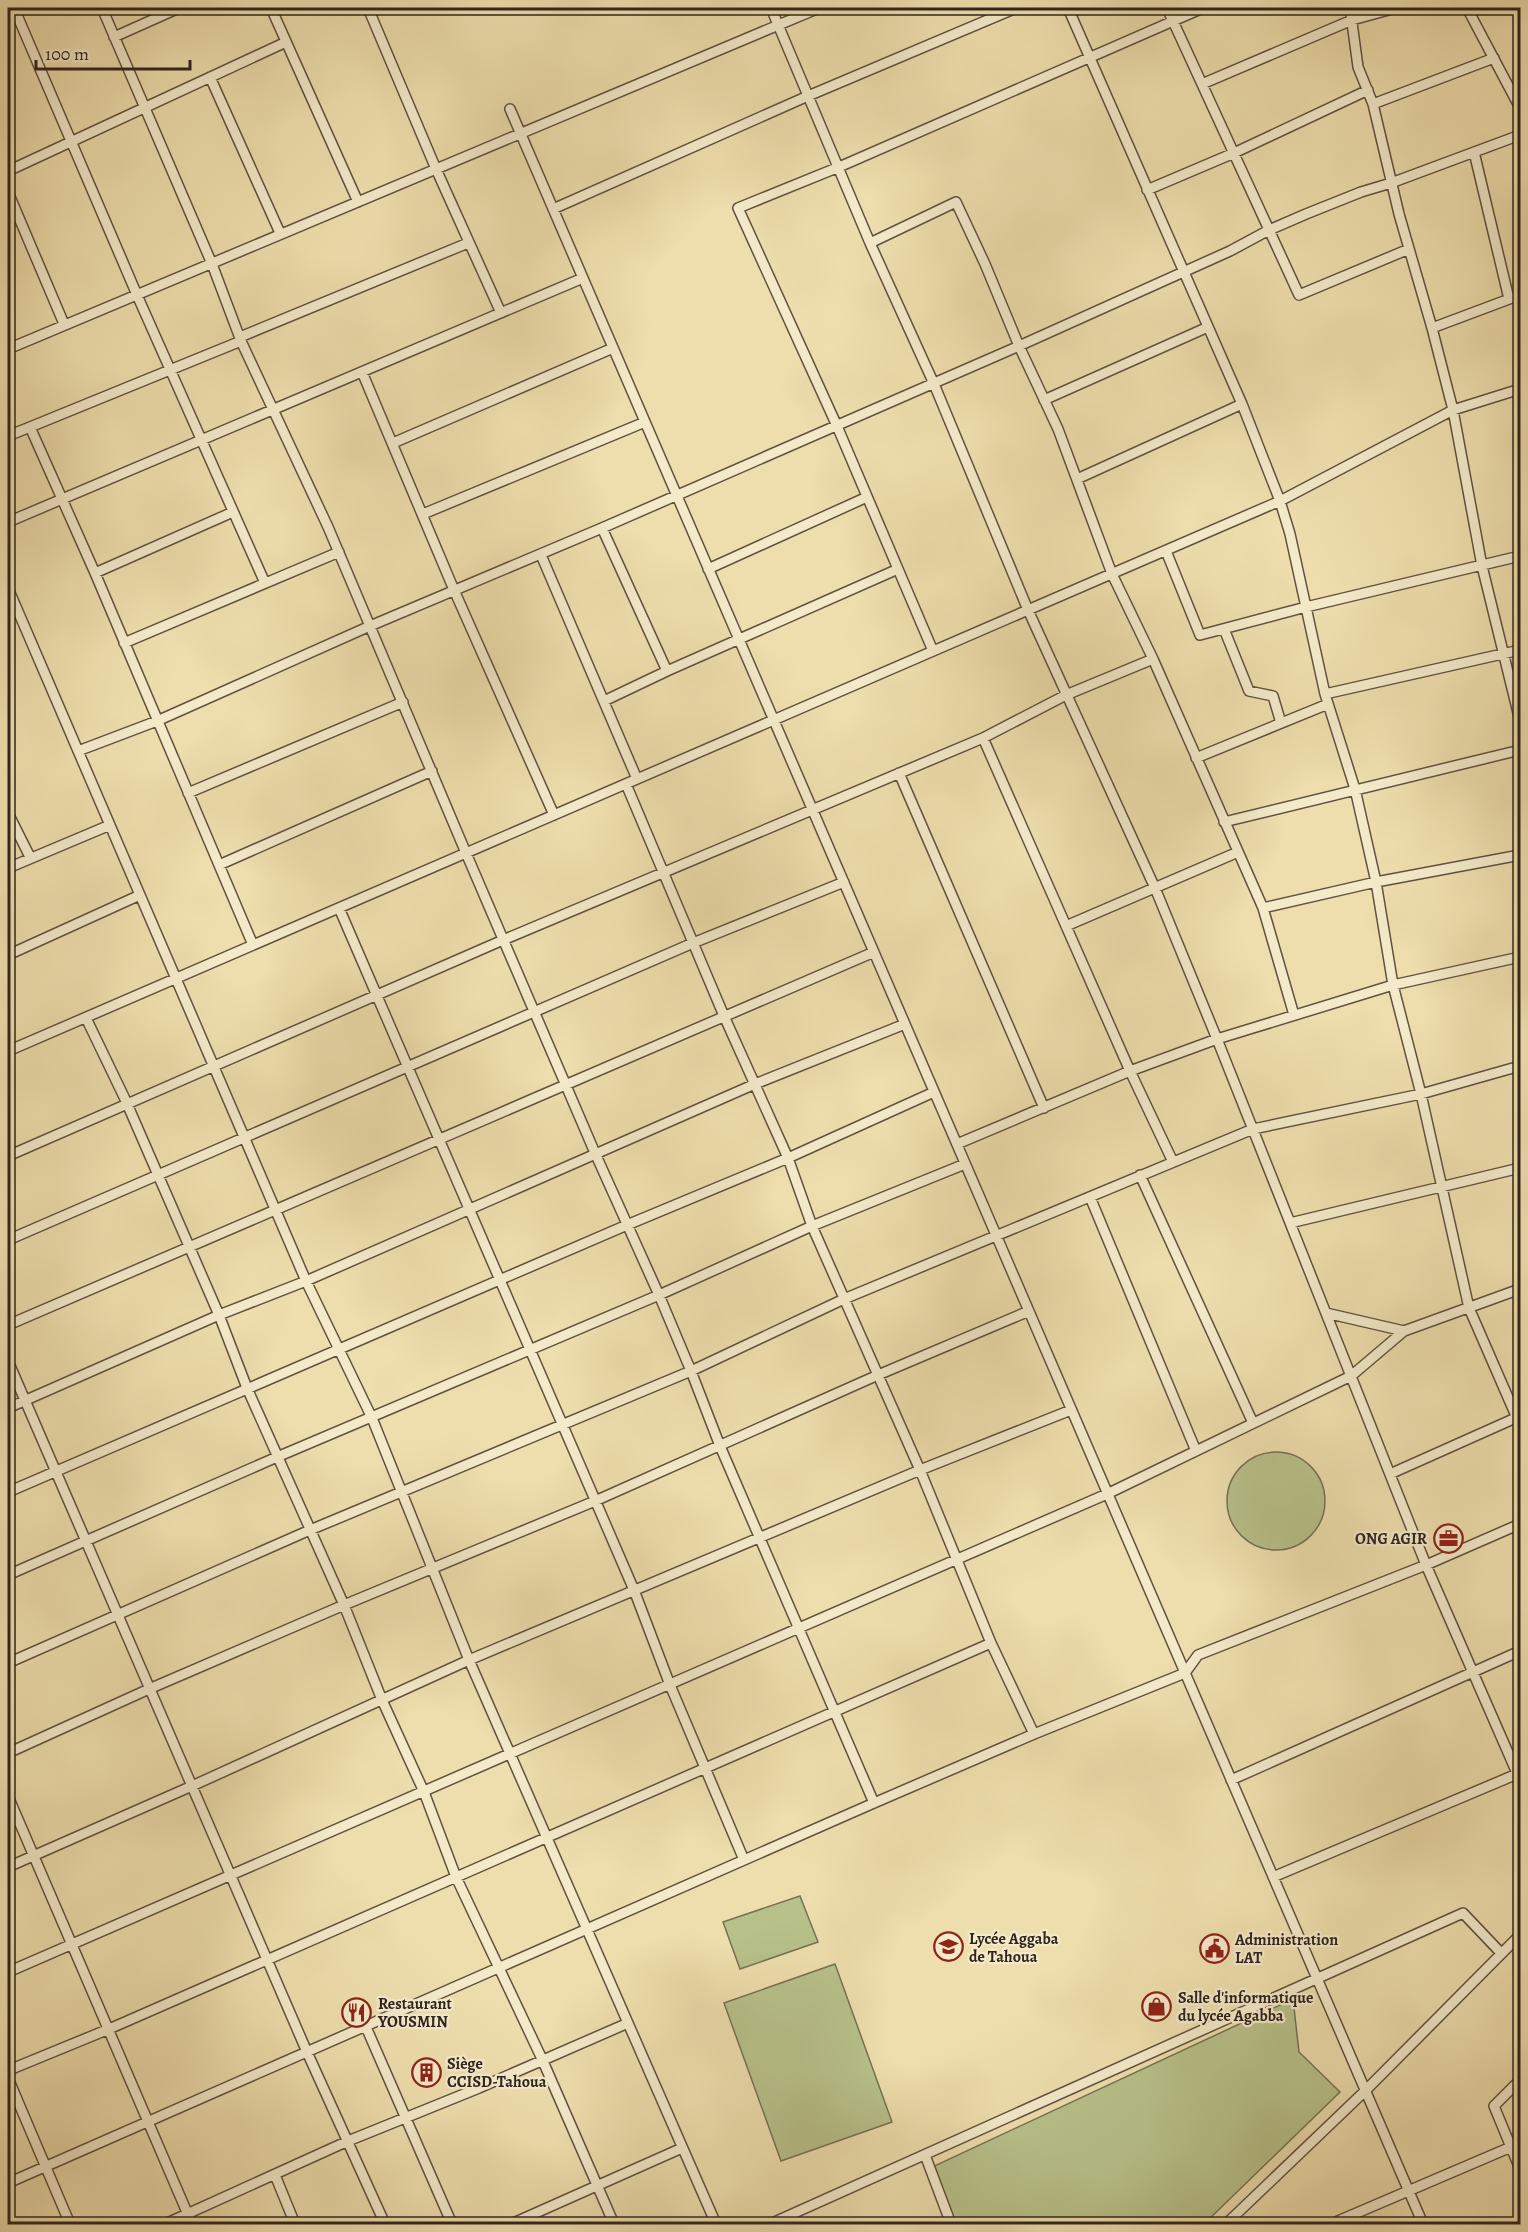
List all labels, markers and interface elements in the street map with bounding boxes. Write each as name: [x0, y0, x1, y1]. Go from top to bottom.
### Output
scale bar: [36, 33, 190, 71]
text: 100 m: [45, 42, 89, 66]
office icon: ONG AGIR: [1432, 1522, 1464, 1554]
place label: ONG AGIR: [1355, 1528, 1428, 1550]
place label: Lycée Aggaba de Tahoua: [969, 1928, 1059, 1968]
place label: Administration LAT: [1234, 1929, 1338, 1969]
school or university icon: Lycée Aggaba de Tahoua: [932, 1931, 964, 1963]
public building icon: Administration LAT: [1198, 1932, 1230, 1964]
place label: Salle d'informatique du lycée Agabba: [1178, 1987, 1313, 2027]
shop icon: Salle d'informatique du lycée Agabba: [1141, 1990, 1173, 2022]
place label: Restaurant YOUSMIN: [377, 1993, 453, 2033]
restaurant icon: Restaurant YOUSMIN: [341, 1996, 373, 2028]
place label: Siège CCISD-Tahoua: [447, 2053, 547, 2093]
building icon: Siège CCISD-Tahoua: [410, 2056, 442, 2088]

